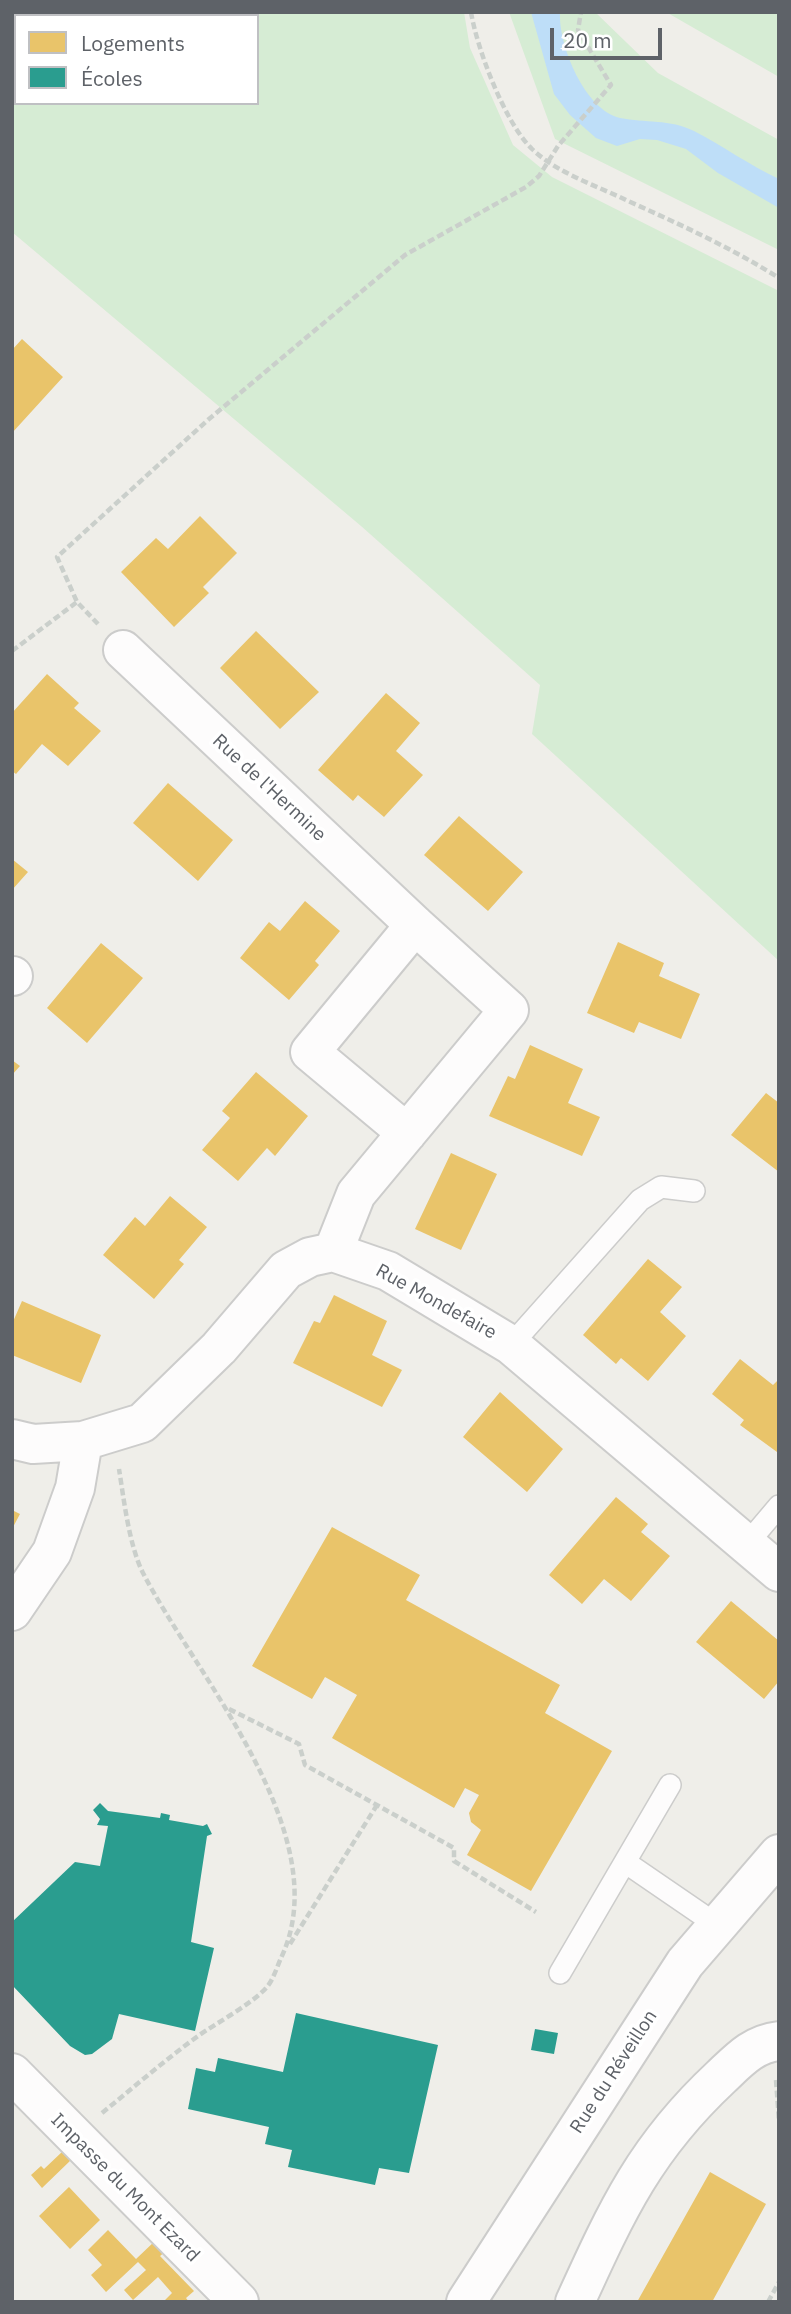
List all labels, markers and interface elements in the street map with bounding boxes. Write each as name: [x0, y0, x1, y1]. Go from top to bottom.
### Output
legend: [14, 14, 259, 105]
scale bar: [553, 14, 665, 58]
text: 20 m: [563, 26, 612, 54]
text: Logements: [81, 29, 185, 57]
text: Écoles: [81, 64, 143, 92]
street label: Rue de l'Hermine: [207, 730, 331, 846]
street label: Rue Mondefaire: [372, 1259, 500, 1345]
street label: Rue du Réveillon: [566, 2006, 662, 2138]
street label: Impasse du Mont Ezard: [46, 2109, 204, 2267]

